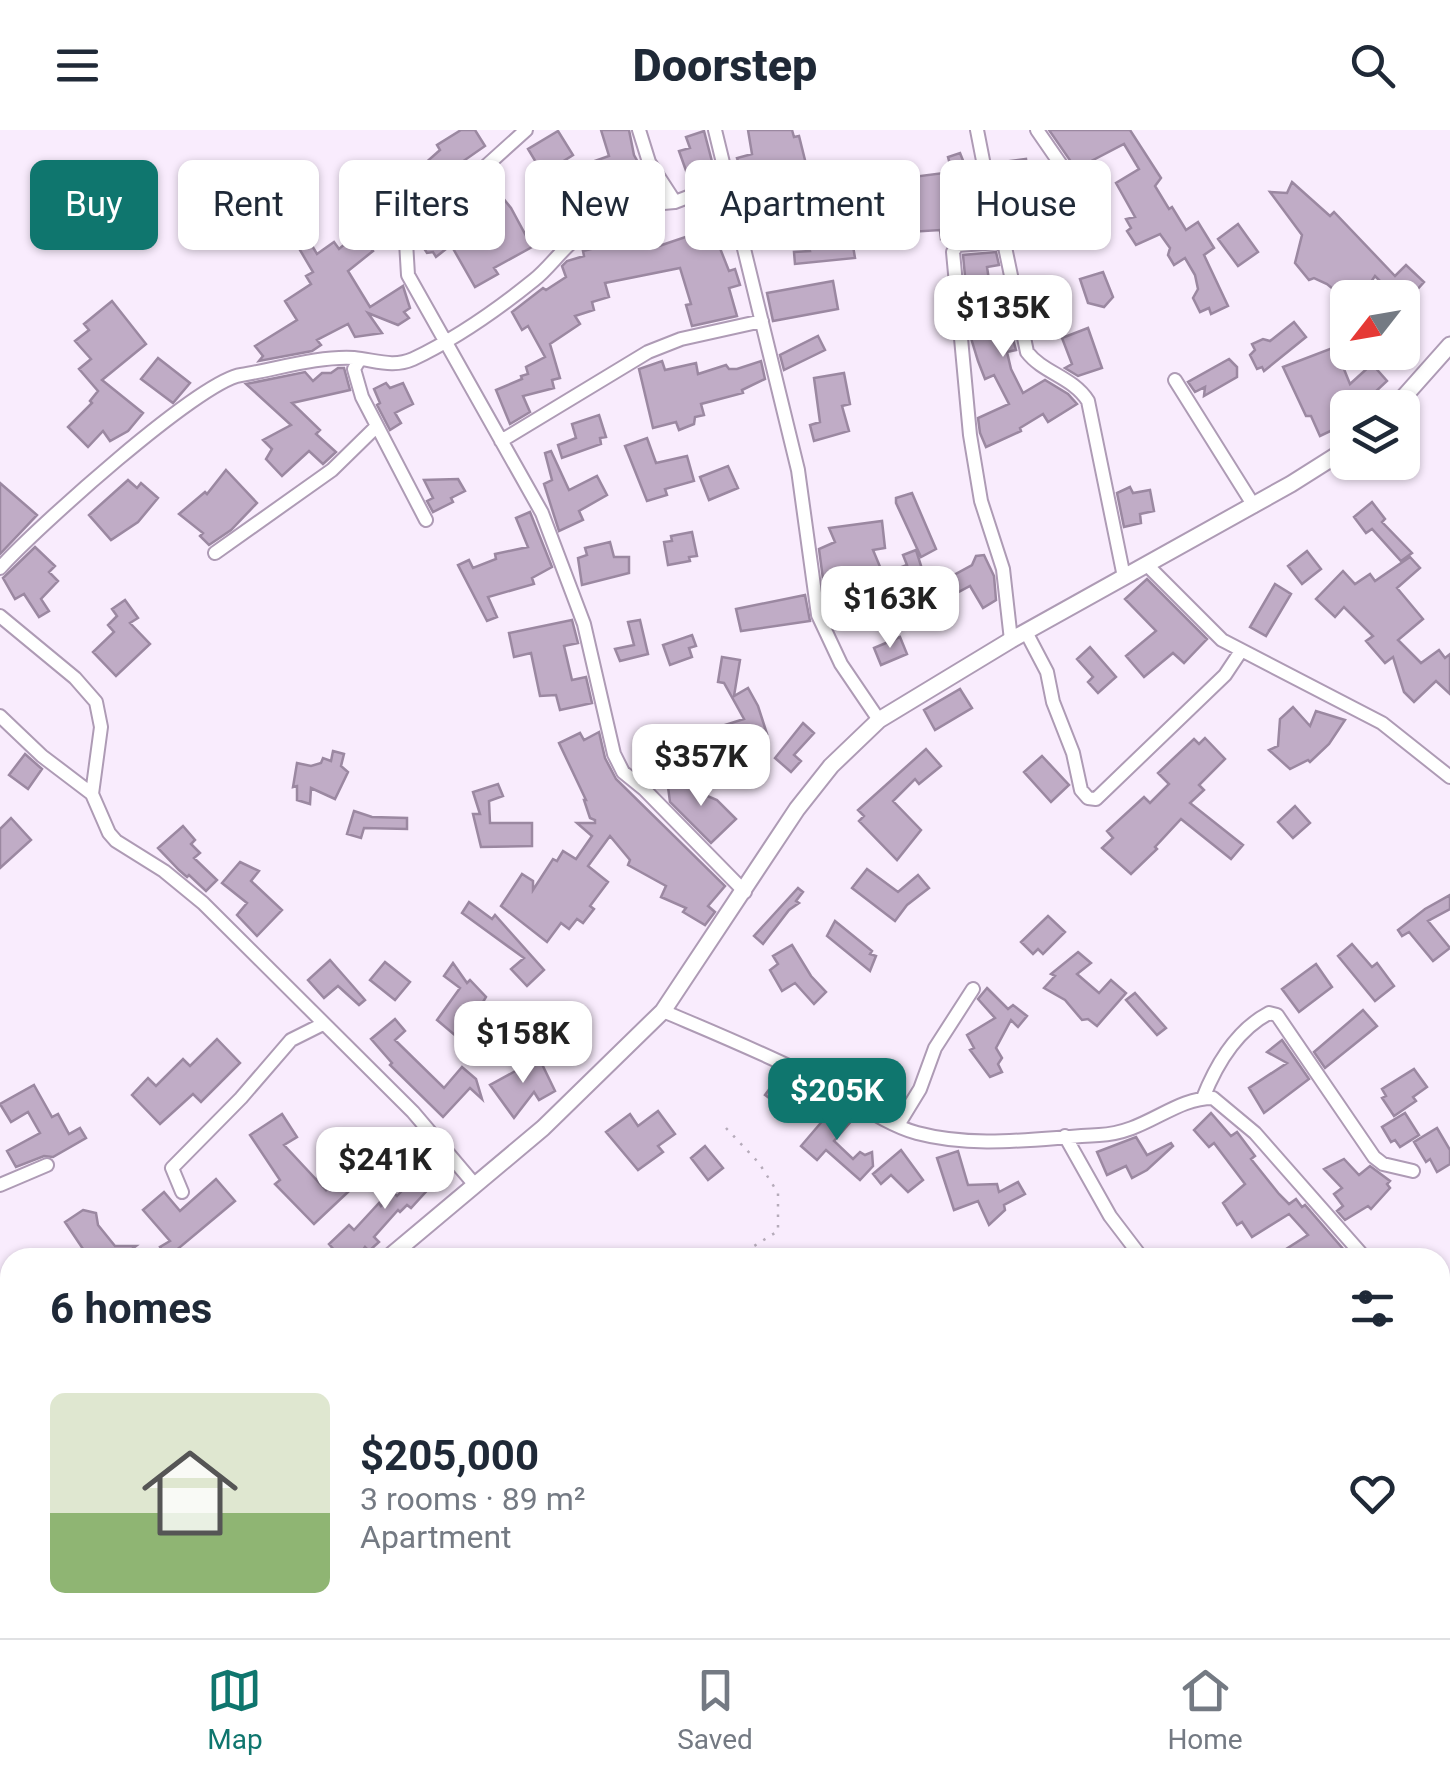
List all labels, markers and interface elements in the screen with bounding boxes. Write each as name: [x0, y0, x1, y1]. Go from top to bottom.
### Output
icon: menu: [50, 38, 105, 93]
icon: search: [1345, 38, 1400, 93]
text: Doorstep: [633, 39, 817, 92]
chip: Buy: [30, 160, 158, 250]
chip: Rent: [178, 160, 319, 250]
chip: Filters: [339, 160, 505, 250]
chip: New: [525, 160, 665, 250]
chip: Apartment: [685, 160, 920, 250]
chip: House: [940, 160, 1111, 250]
pin: $135K: [933, 275, 1073, 360]
north arrow: [1330, 280, 1420, 370]
map controls: [1330, 280, 1420, 480]
text: $135K: [956, 288, 1050, 326]
button: layers: [1330, 390, 1420, 480]
pin: $163K: [820, 566, 960, 651]
text: $163K: [843, 579, 937, 617]
pin: $357K: [631, 724, 771, 809]
text: $357K: [654, 737, 748, 775]
pin: $158K: [453, 1001, 593, 1086]
text: $158K: [476, 1014, 570, 1052]
pin: $205K: [767, 1058, 907, 1143]
text: $205K: [790, 1071, 884, 1109]
pin: $241K: [315, 1127, 455, 1212]
text: $241K: [338, 1140, 432, 1178]
icon: filters: [1345, 1281, 1400, 1336]
text: 6 homes: [50, 1284, 212, 1333]
text: $205,000: [360, 1431, 539, 1480]
icon: home: [130, 1433, 250, 1553]
icon: heart: [1345, 1466, 1400, 1521]
text: 3 rooms · 89 m²: [360, 1480, 585, 1518]
text: Apartment: [360, 1518, 512, 1556]
tab: Map: [207, 1663, 263, 1756]
tab: Saved: [677, 1663, 753, 1756]
tab: Home: [1167, 1663, 1243, 1756]

